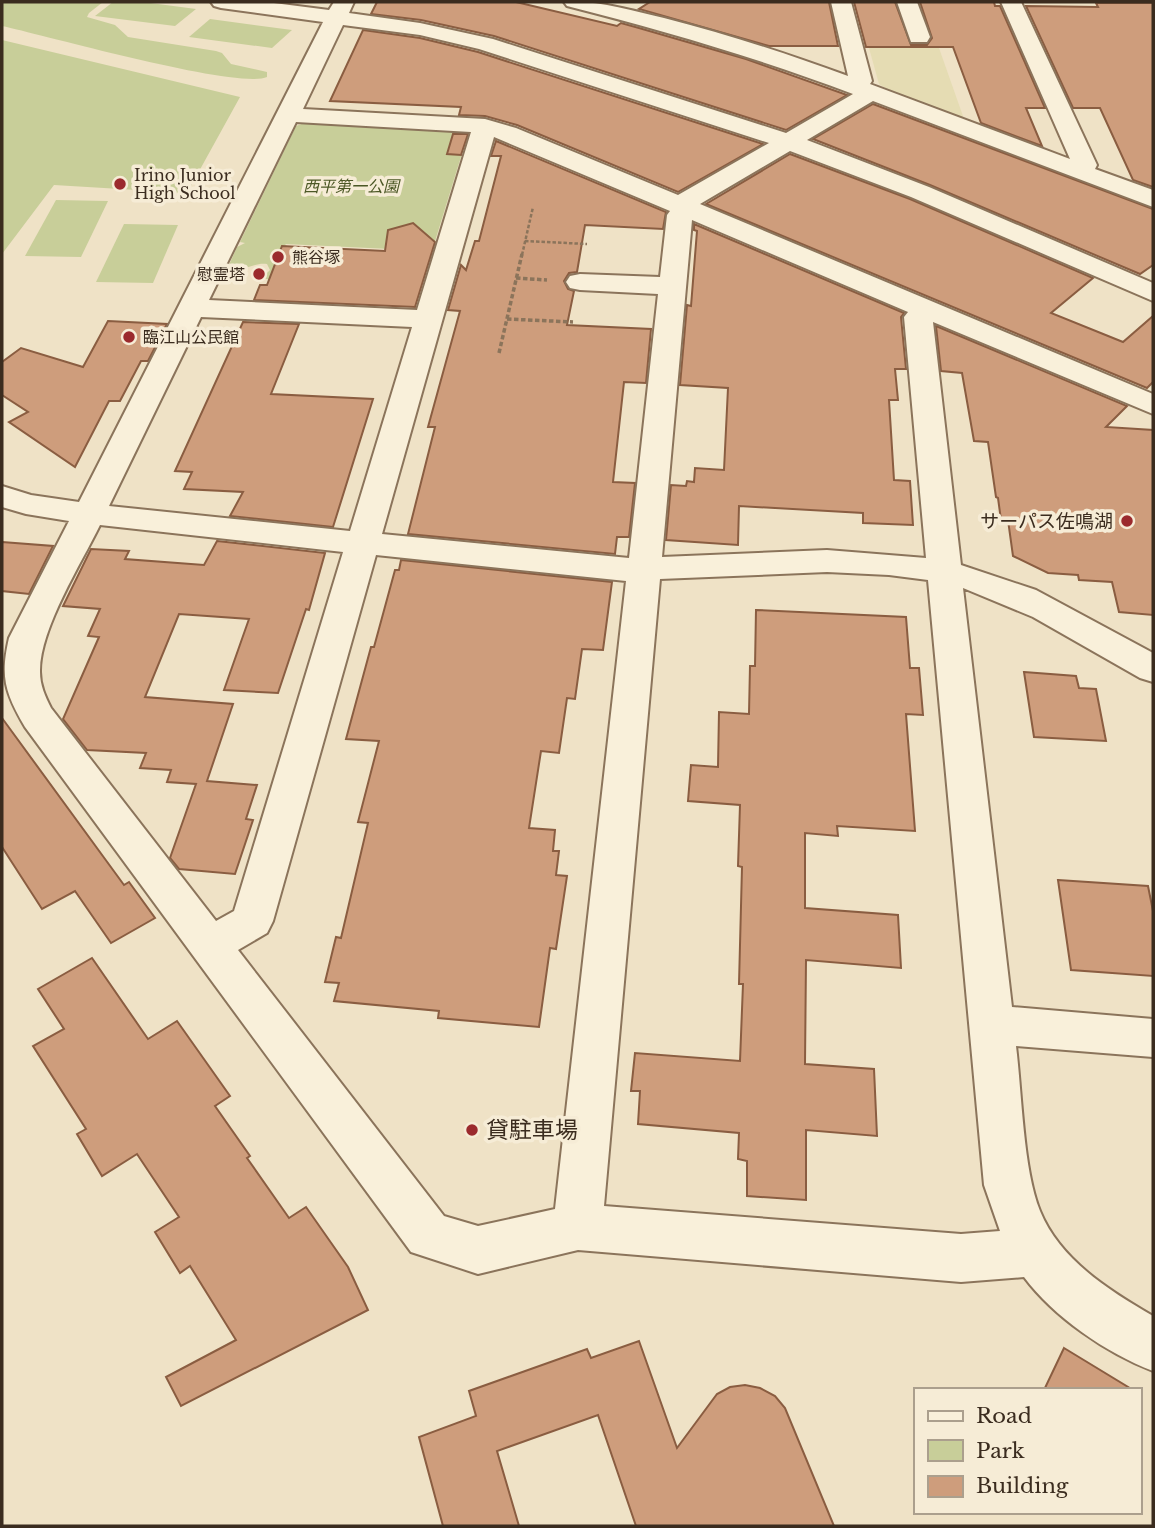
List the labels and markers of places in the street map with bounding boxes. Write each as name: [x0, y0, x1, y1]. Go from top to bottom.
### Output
place label: Irino Junior High School: [134, 165, 235, 203]
marker: Irino Junior High School: [112, 176, 128, 192]
place label: 熊谷塚: [292, 247, 340, 267]
marker: 熊谷塚: [270, 249, 286, 265]
place label: 慰霊塔: [197, 264, 245, 284]
marker: 慰霊塔: [251, 266, 267, 282]
place label: 臨江山公民館: [143, 327, 239, 347]
marker: 臨江山公民館: [121, 329, 137, 345]
place label: サーパス佐鳴湖: [980, 510, 1113, 533]
marker: サーパス佐鳴湖: [1119, 513, 1135, 529]
place label: 貸駐車場: [486, 1116, 578, 1144]
marker: 貸駐車場: [464, 1122, 480, 1138]

